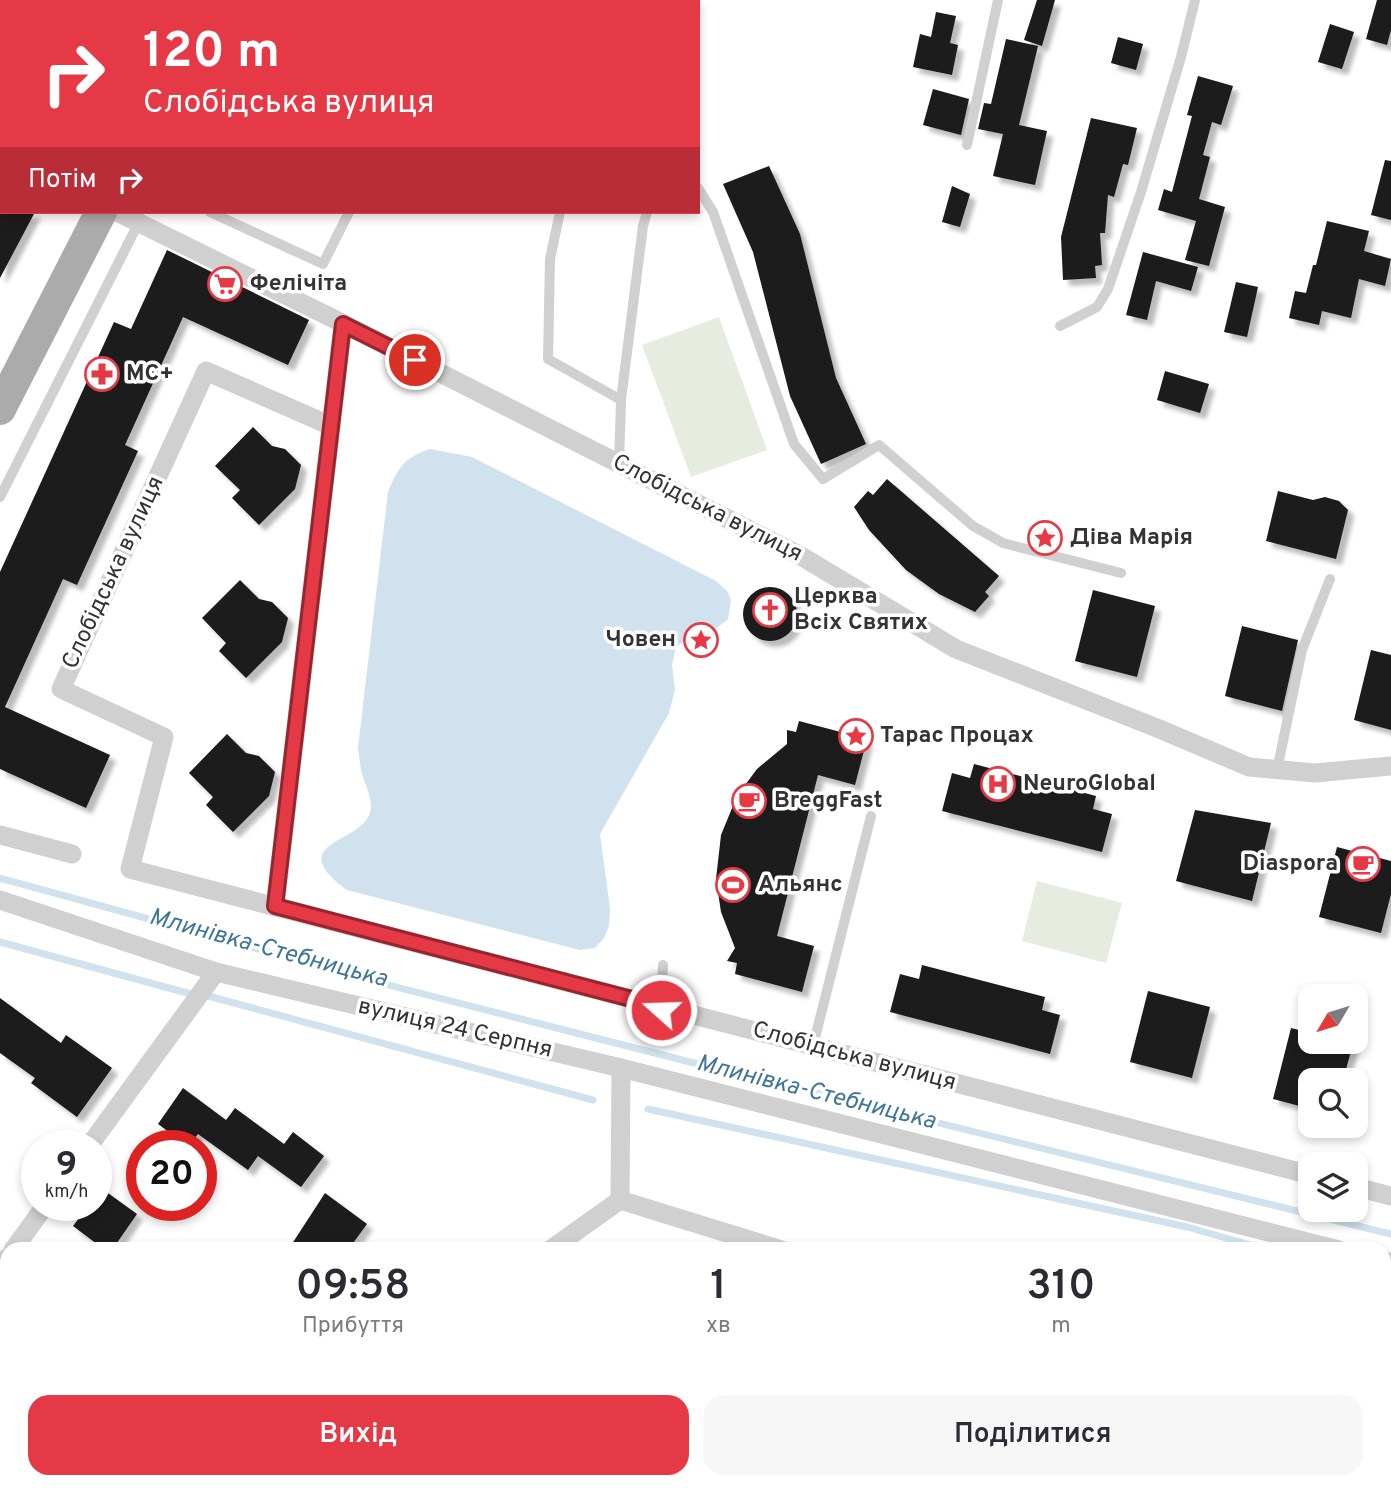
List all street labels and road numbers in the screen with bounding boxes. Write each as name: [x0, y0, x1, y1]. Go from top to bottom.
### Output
street label: Слобідська вулиця: [607, 449, 807, 569]
street label: Слобідська вулиця: [57, 472, 171, 674]
street label: вулиця 24 Серпня: [355, 993, 555, 1065]
street label: Слобідська вулиця: [749, 1016, 959, 1098]

